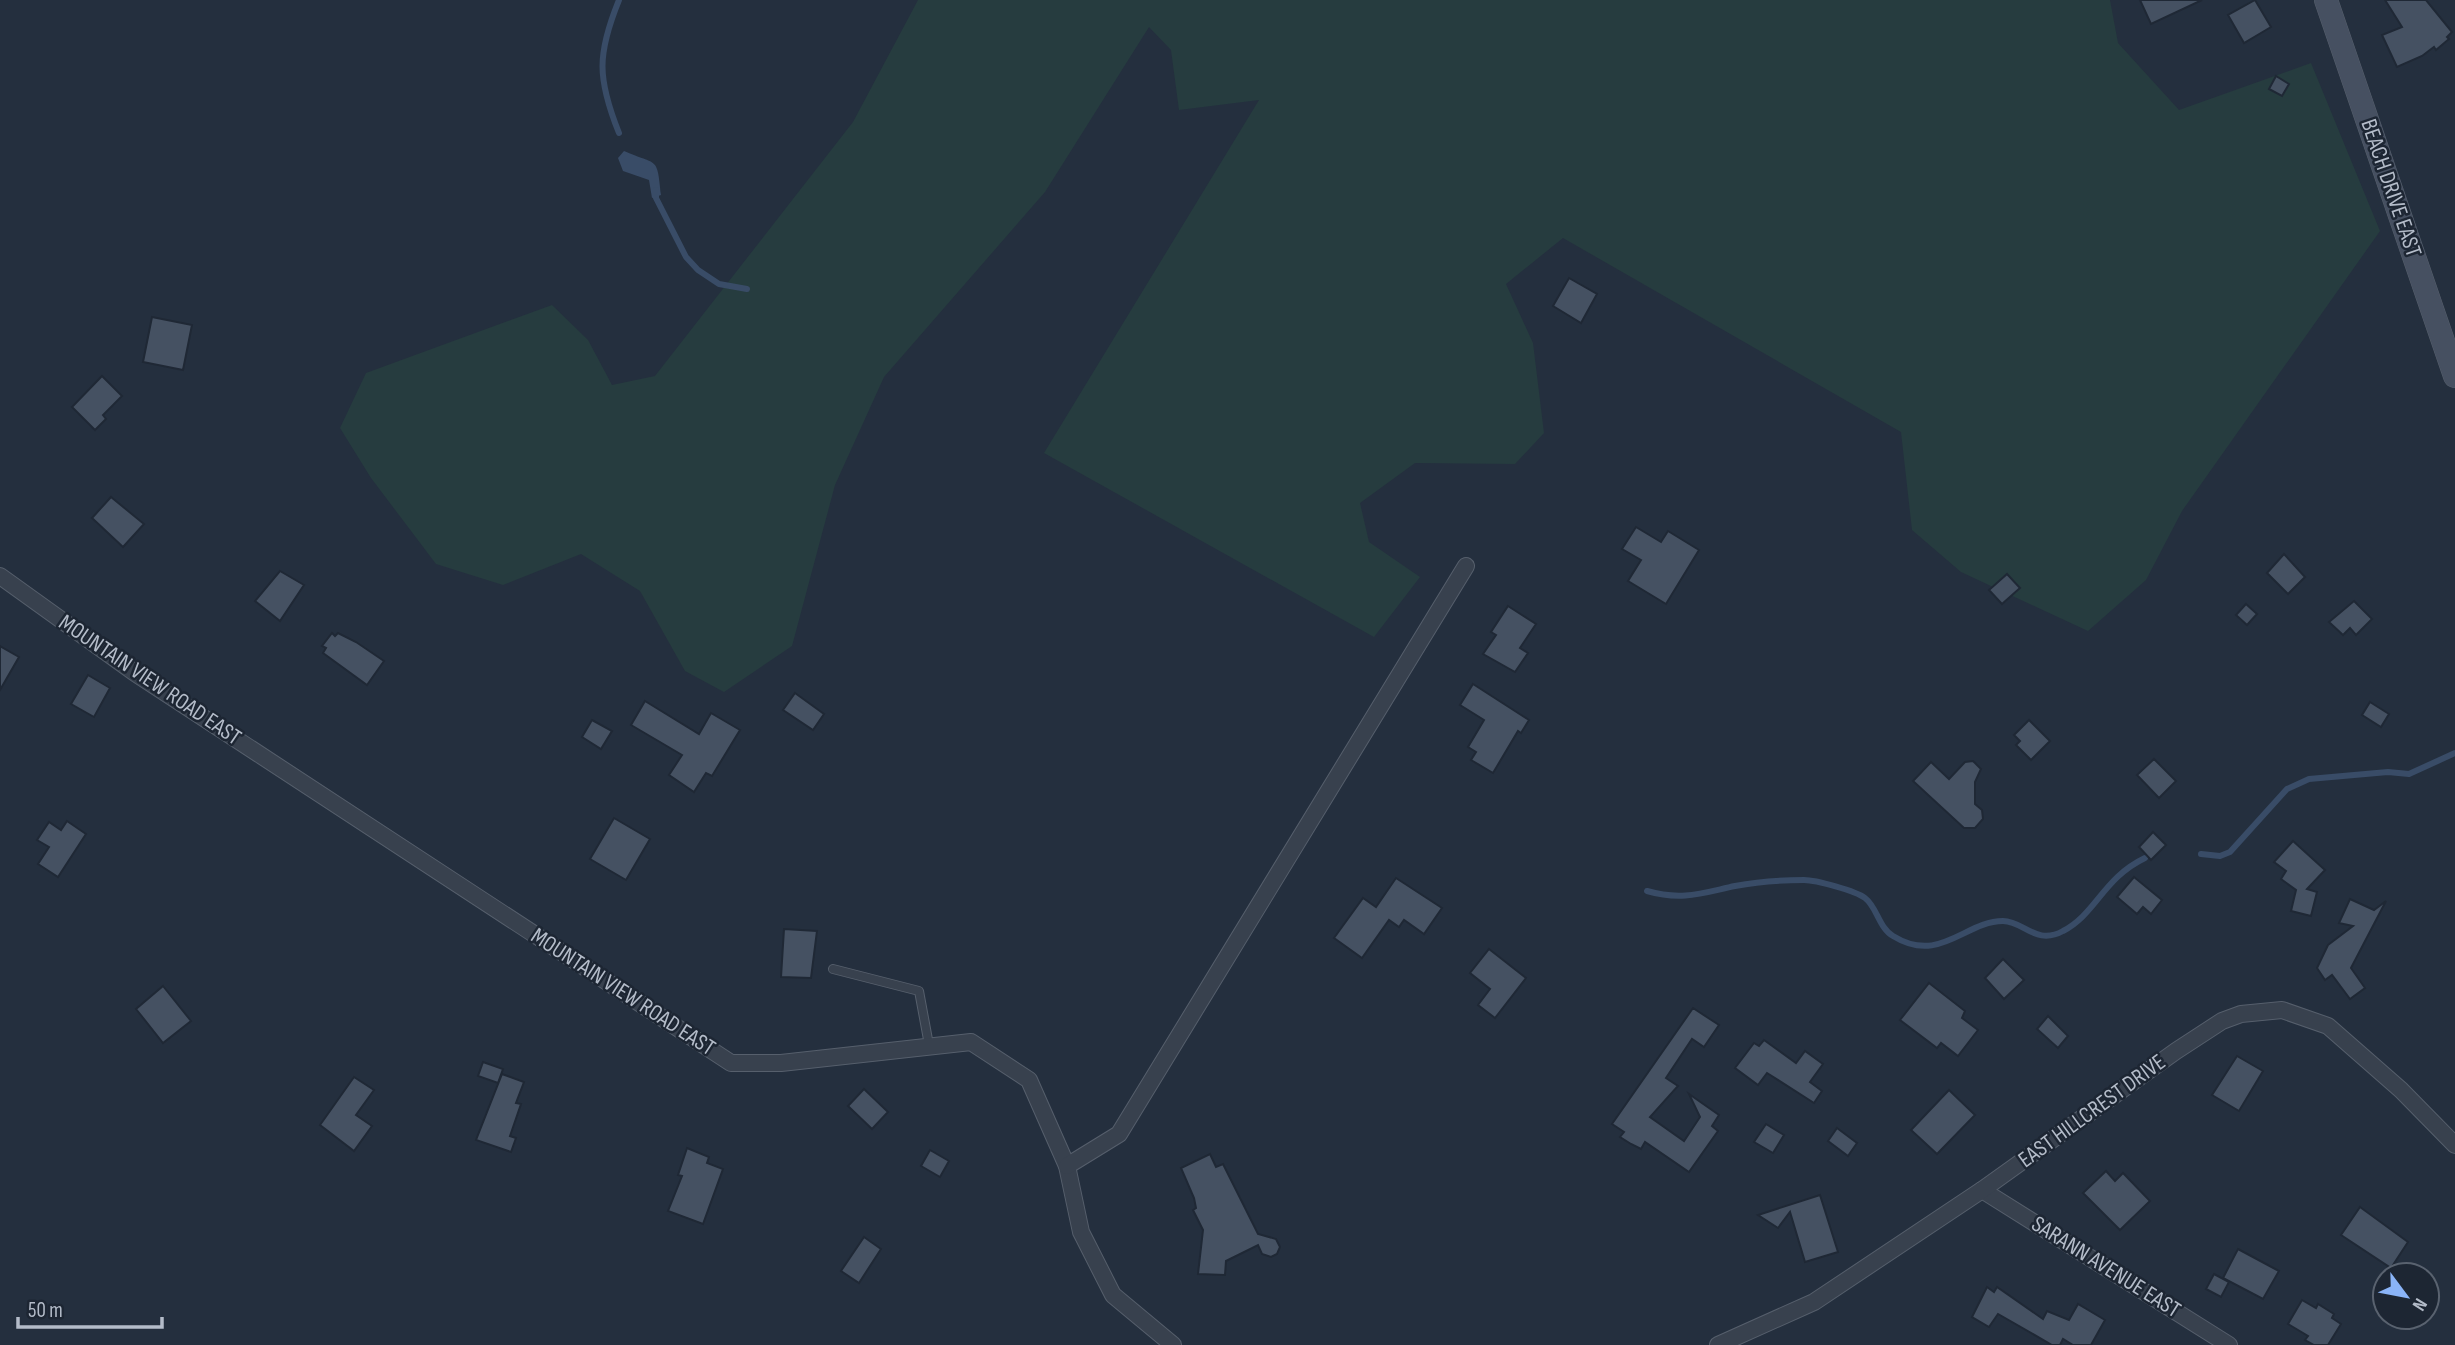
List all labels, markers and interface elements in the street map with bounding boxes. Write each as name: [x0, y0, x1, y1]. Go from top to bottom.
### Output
street label: BEACH DRIVE EAST: [2354, 115, 2428, 261]
street label: MOUNTAIN VIEW ROAD EAST: [53, 609, 247, 751]
street label: MOUNTAIN VIEW ROAD EAST: [526, 922, 720, 1062]
street label: EAST HILLCREST DRIVE: [2013, 1048, 2171, 1174]
street label: SARANN AVENUE EAST: [2026, 1210, 2186, 1324]
north arrow: [2371, 1261, 2441, 1331]
scale bar: [18, 1286, 161, 1330]
text: N: [2407, 1294, 2432, 1315]
text: 50 m: [28, 1298, 63, 1323]

